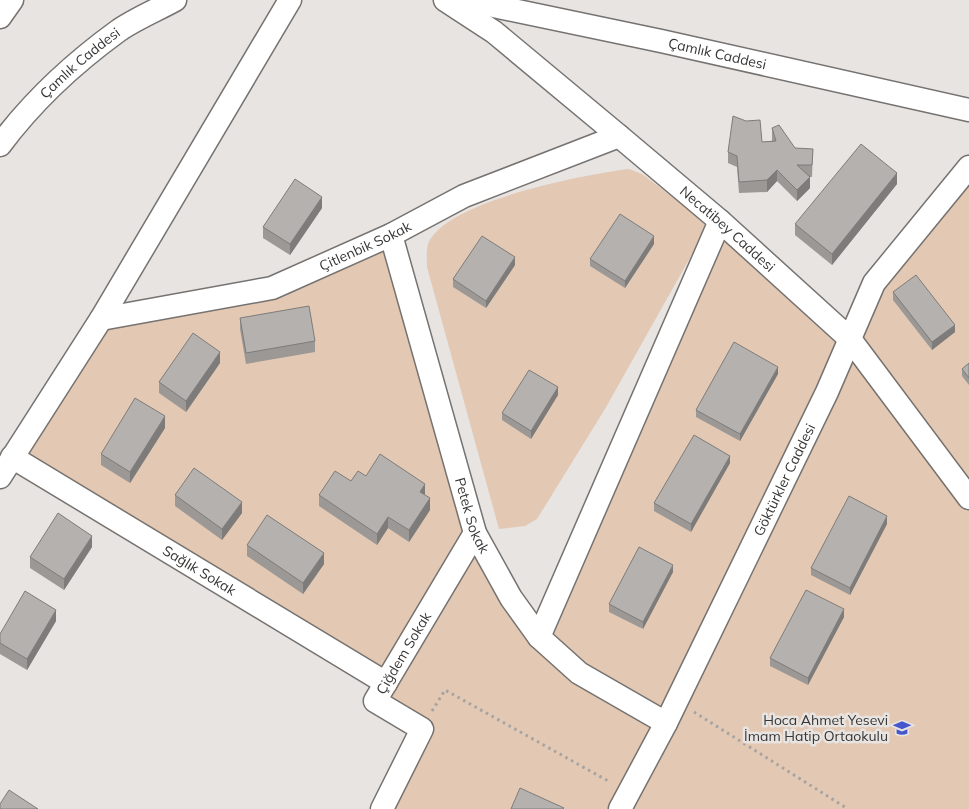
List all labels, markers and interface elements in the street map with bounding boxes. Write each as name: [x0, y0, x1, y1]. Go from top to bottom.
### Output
street label: Çamlık Caddesi: [36, 23, 124, 102]
street label: Çamlık Caddesi: [667, 34, 768, 73]
street label: Necatibey Caddesi: [676, 182, 779, 276]
street label: Çitlenbik Sokak: [316, 217, 415, 275]
street label: Göktürkler Caddesi: [749, 421, 819, 539]
street label: Petek Sokak: [451, 475, 494, 557]
street label: Sağlık Sokak: [159, 541, 240, 600]
street label: Çiğdem Sokak: [372, 608, 435, 698]
place label: Hoca Ahmet Yesevi İmam Hatip Ortaokulu: [744, 711, 888, 745]
school or university icon: Hoca Ahmet Yesevi İmam Hatip Ortaokulu: [892, 718, 912, 738]

